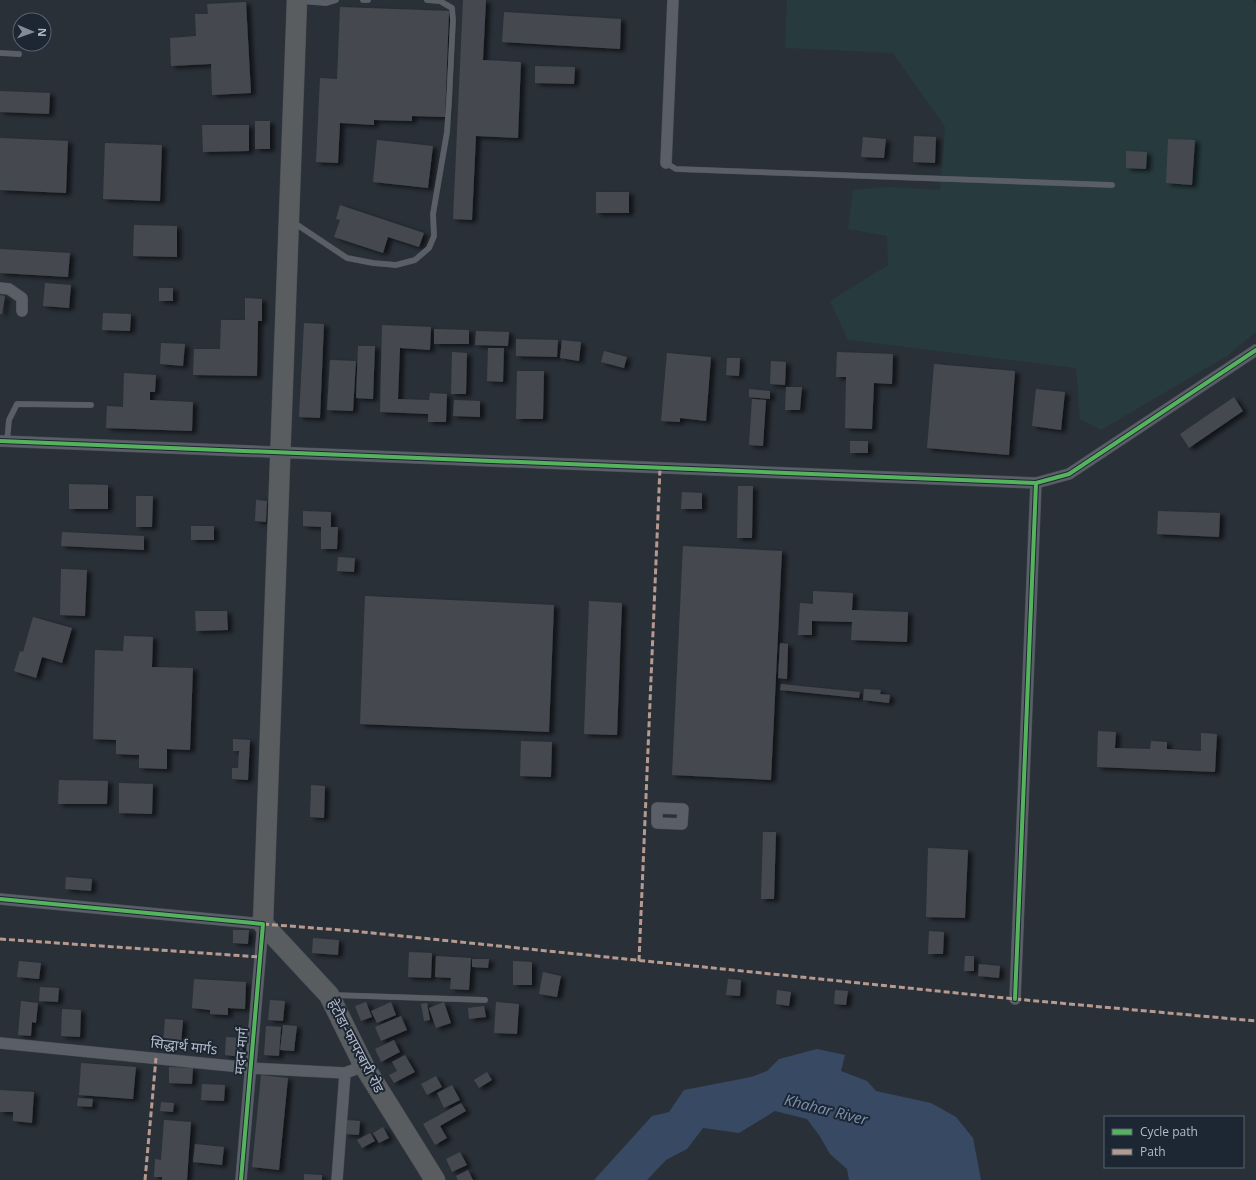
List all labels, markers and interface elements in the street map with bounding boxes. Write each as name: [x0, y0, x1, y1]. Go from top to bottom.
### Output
north arrow: [12, 12, 52, 52]
text: N: [35, 28, 50, 37]
street label: हेटौडा-फापरबारी रोड: [324, 996, 389, 1096]
street label: मदन मार्ग: [229, 1026, 252, 1075]
street label: सिद्धार्थ मार्गs: [150, 1033, 219, 1058]
water label: Khahar River: [783, 1089, 871, 1129]
legend: [1104, 1116, 1244, 1168]
text: Cycle path: [1140, 1123, 1198, 1140]
text: Path: [1140, 1143, 1166, 1160]

